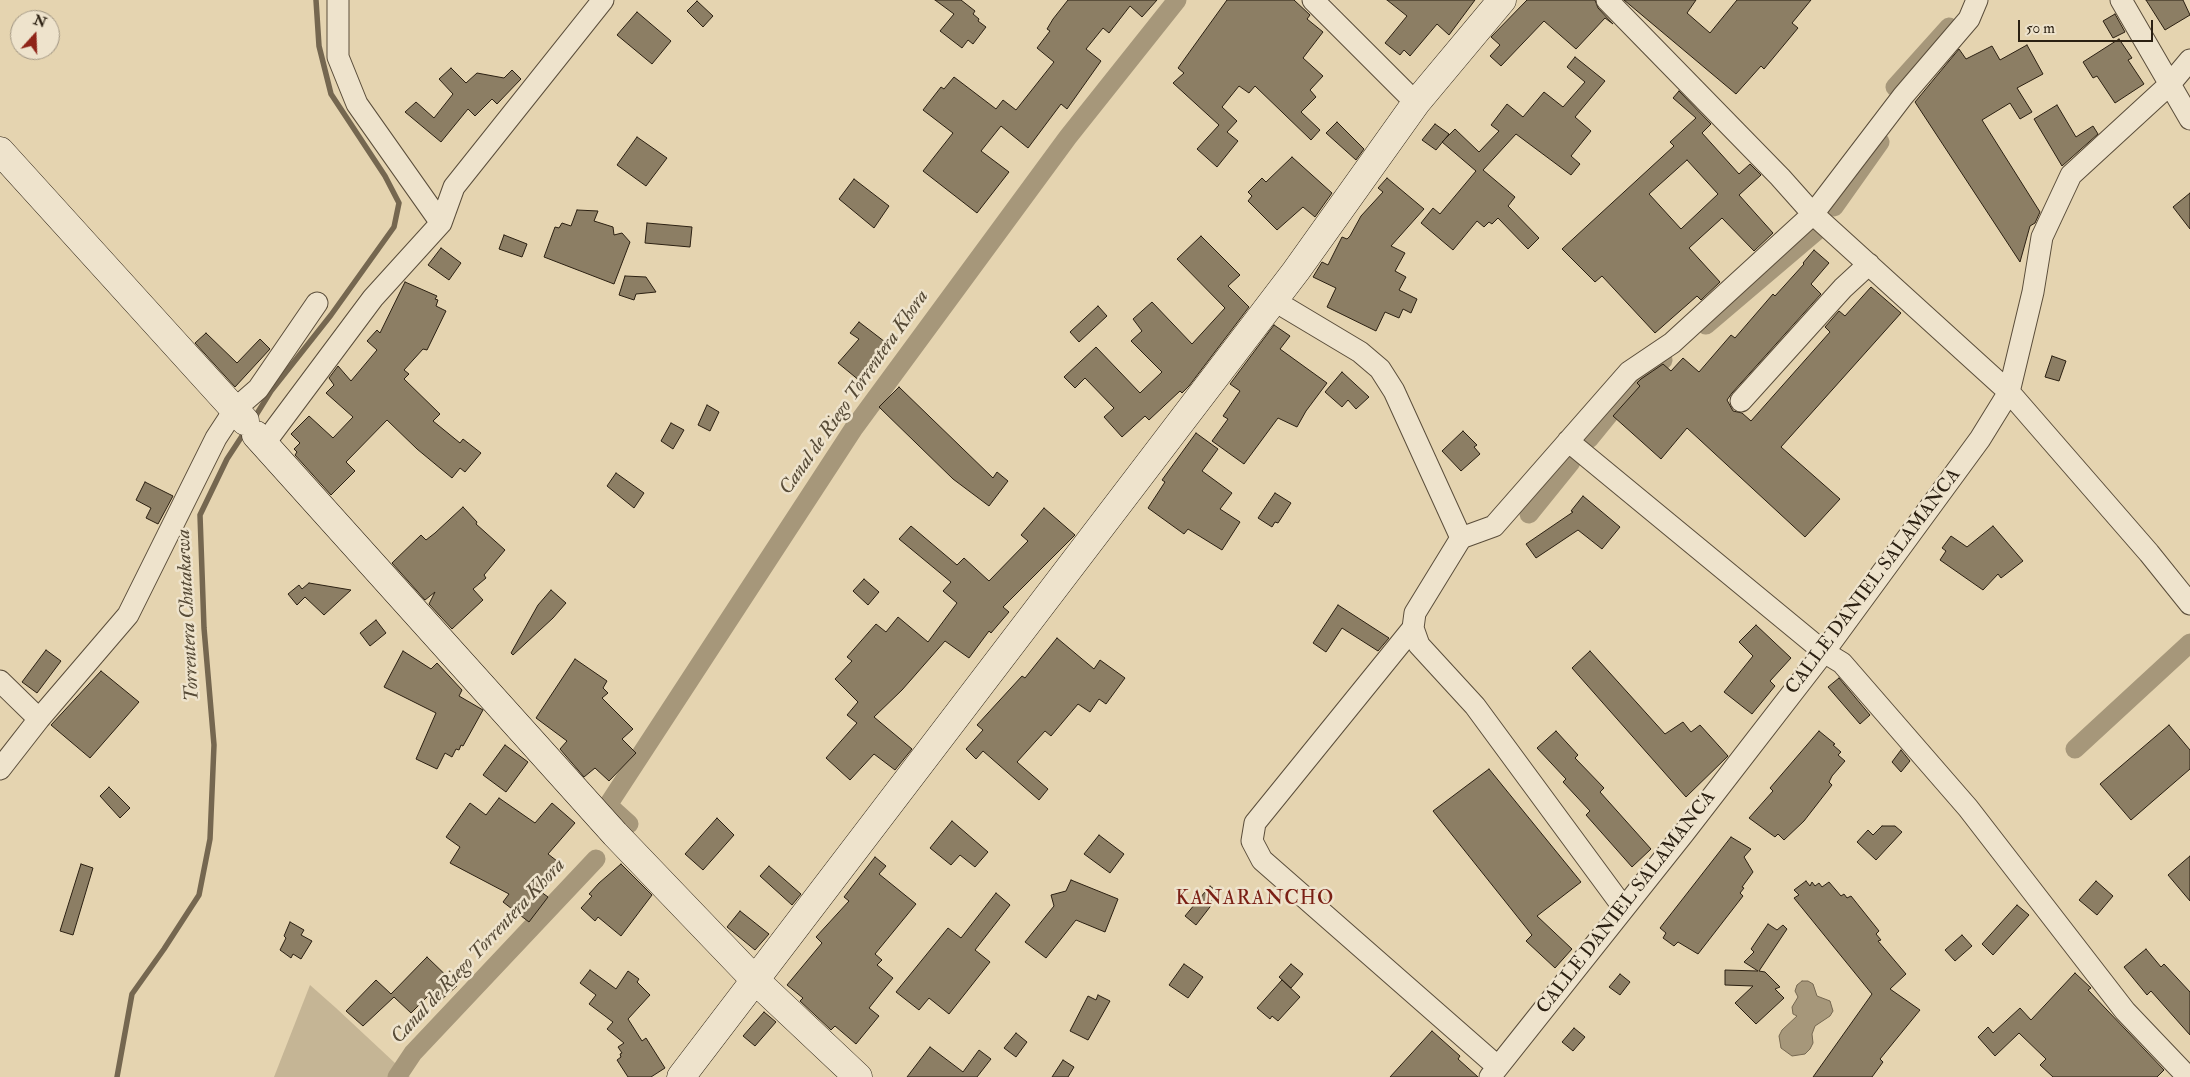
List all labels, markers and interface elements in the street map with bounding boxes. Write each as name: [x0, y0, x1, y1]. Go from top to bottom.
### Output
north arrow: [10, 10, 60, 60]
scale bar: [2020, 10, 2155, 42]
text: N: [31, 11, 49, 32]
text: 50 m: [2026, 19, 2055, 38]
water label: Canal de Riego Torrentera Khora: [775, 286, 935, 500]
street label: CALLE DANIEL SALAMANCA: [1782, 465, 1966, 699]
water label: Torrentera Chutakawa: [173, 528, 205, 702]
street label: CALLE DANIEL SALAMANCA: [1533, 787, 1721, 1019]
water label: Canal de Riego Torrentera Khora: [387, 854, 571, 1050]
district label: KANARANCHO: [1174, 888, 1336, 912]

